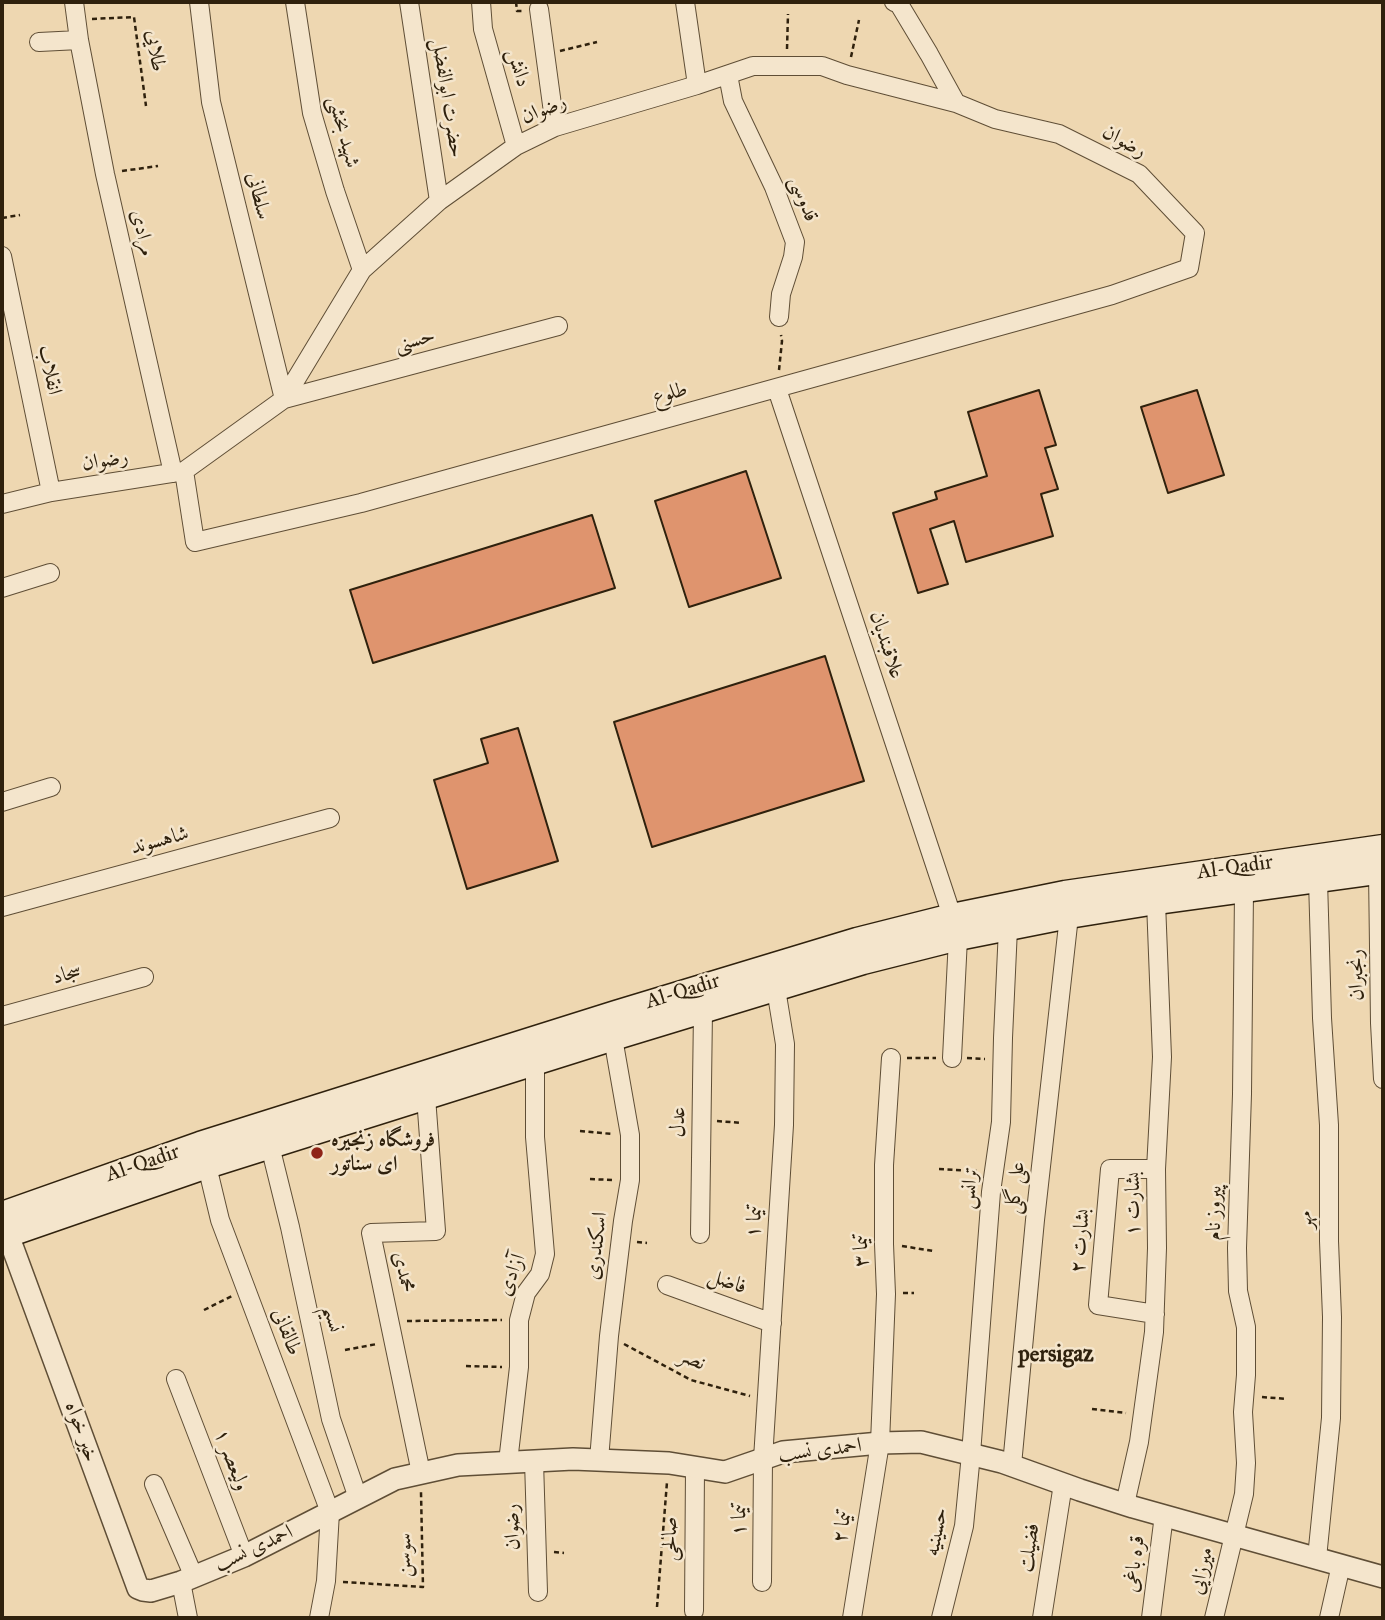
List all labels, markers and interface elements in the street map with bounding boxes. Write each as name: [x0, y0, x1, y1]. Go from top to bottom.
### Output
street label: طلایی: [140, 29, 170, 73]
street label: حضرت ابوالفضل: [425, 36, 469, 160]
street label: دانش: [501, 46, 535, 90]
street label: رضوان: [518, 90, 570, 130]
street label: شهید بخشی: [321, 93, 365, 171]
street label: رضوان: [1097, 120, 1151, 164]
street label: سلطانی: [240, 170, 276, 222]
street label: قدوسی: [783, 173, 823, 225]
street label: مرادی: [124, 207, 160, 259]
street label: حسنی: [392, 324, 438, 358]
street label: انقلاب: [31, 343, 67, 397]
street label: طلوع: [650, 377, 690, 411]
street label: رضوان: [80, 445, 130, 477]
street label: علاقبندیان: [863, 608, 909, 682]
street label: شاهسوند: [128, 821, 192, 861]
street label: Al-Qadir: [1195, 850, 1275, 886]
street label: رنجبران: [1344, 949, 1370, 1001]
street label: سجاد: [50, 959, 84, 991]
street label: Al-Qadir: [643, 969, 723, 1015]
street label: عدل: [666, 1106, 692, 1138]
place label: فروشگاه زنجیره ای سناتور: [331, 1128, 435, 1178]
street label: Al-Qadir: [103, 1140, 183, 1188]
marker: فروشگاه زنجیره ای سناتور: [309, 1145, 325, 1161]
street label: علی گلی: [1001, 1160, 1031, 1216]
street label: ترانس: [955, 1166, 985, 1210]
street label: بشارت ۱: [1121, 1172, 1147, 1236]
street label: پیروز نام: [1202, 1185, 1228, 1241]
street label: تیما ۱: [741, 1205, 769, 1239]
street label: بشارت ۲: [1066, 1208, 1096, 1274]
street label: اسکندری: [580, 1211, 614, 1281]
street label: مهر: [1293, 1211, 1319, 1229]
street label: تیما ۳: [849, 1235, 875, 1267]
street label: محمدی: [386, 1249, 420, 1295]
street label: آزادی: [492, 1250, 532, 1300]
street label: فاضل: [704, 1263, 750, 1301]
street label: نسیم: [317, 1303, 347, 1335]
street label: طالقانی: [266, 1305, 306, 1359]
district label: persigaz: [1018, 1341, 1094, 1369]
street label: نصر: [675, 1343, 709, 1377]
street label: خیر خواه: [59, 1399, 103, 1465]
street label: ولیعصر ۱: [208, 1426, 254, 1494]
street label: احمدی نسب: [777, 1433, 863, 1469]
street label: رضوان: [500, 1503, 526, 1551]
street label: ۱ تیما: [727, 1504, 753, 1536]
street label: حسینیه: [920, 1506, 954, 1558]
street label: تیما ۲: [828, 1509, 858, 1545]
street label: صالحی: [658, 1516, 684, 1562]
street label: احمدی نسب: [211, 1520, 297, 1578]
street label: فضیلت: [1014, 1522, 1046, 1574]
street label: سوسن: [392, 1533, 418, 1577]
street label: قره باغی: [1119, 1534, 1151, 1594]
street label: میرزایی: [1184, 1545, 1220, 1597]

